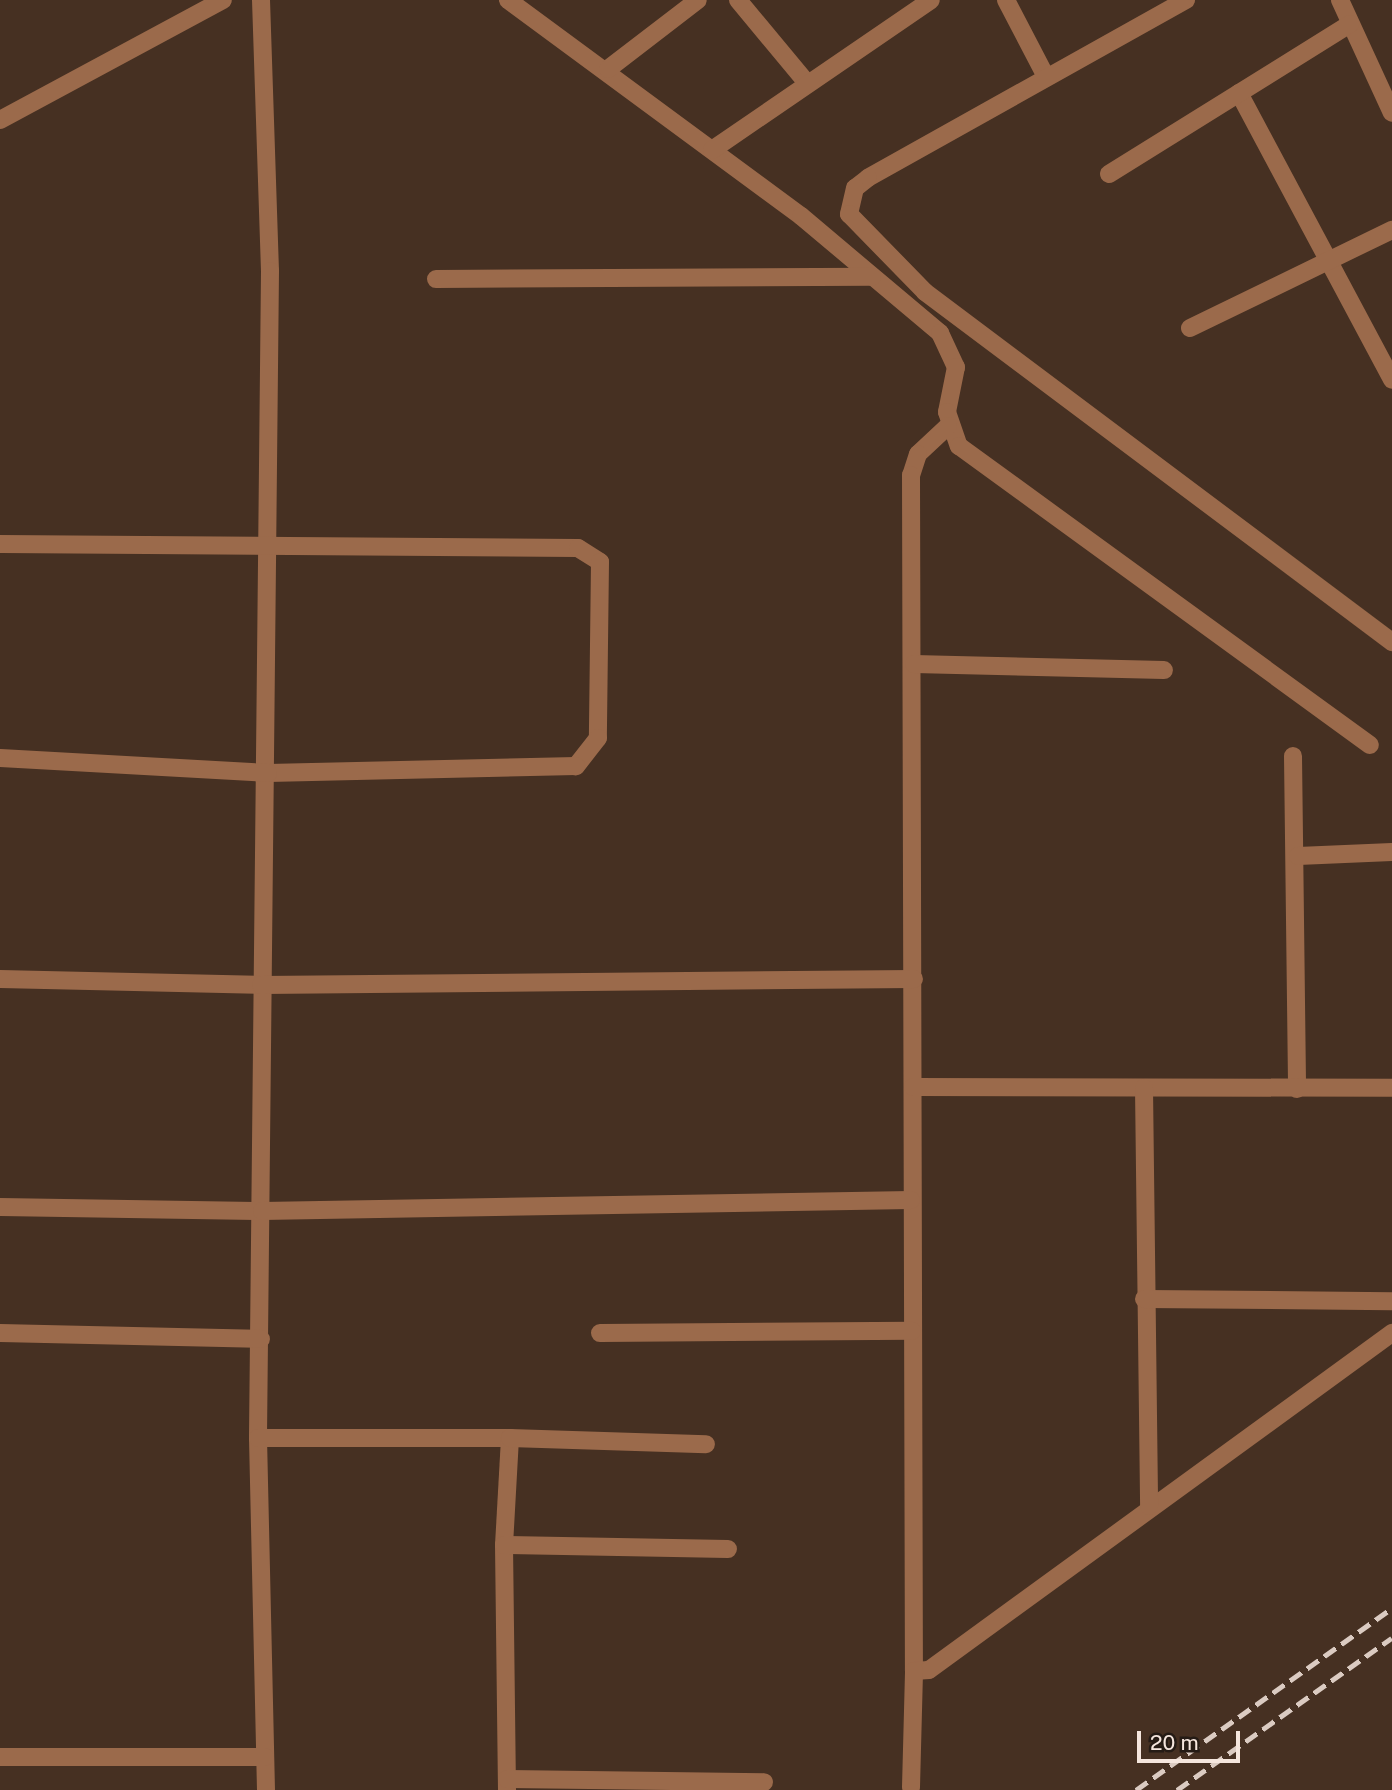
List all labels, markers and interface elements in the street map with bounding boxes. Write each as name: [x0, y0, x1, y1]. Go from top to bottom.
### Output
scale bar: [1140, 1716, 1243, 1760]
text: 20 m: [1150, 1730, 1199, 1755]

